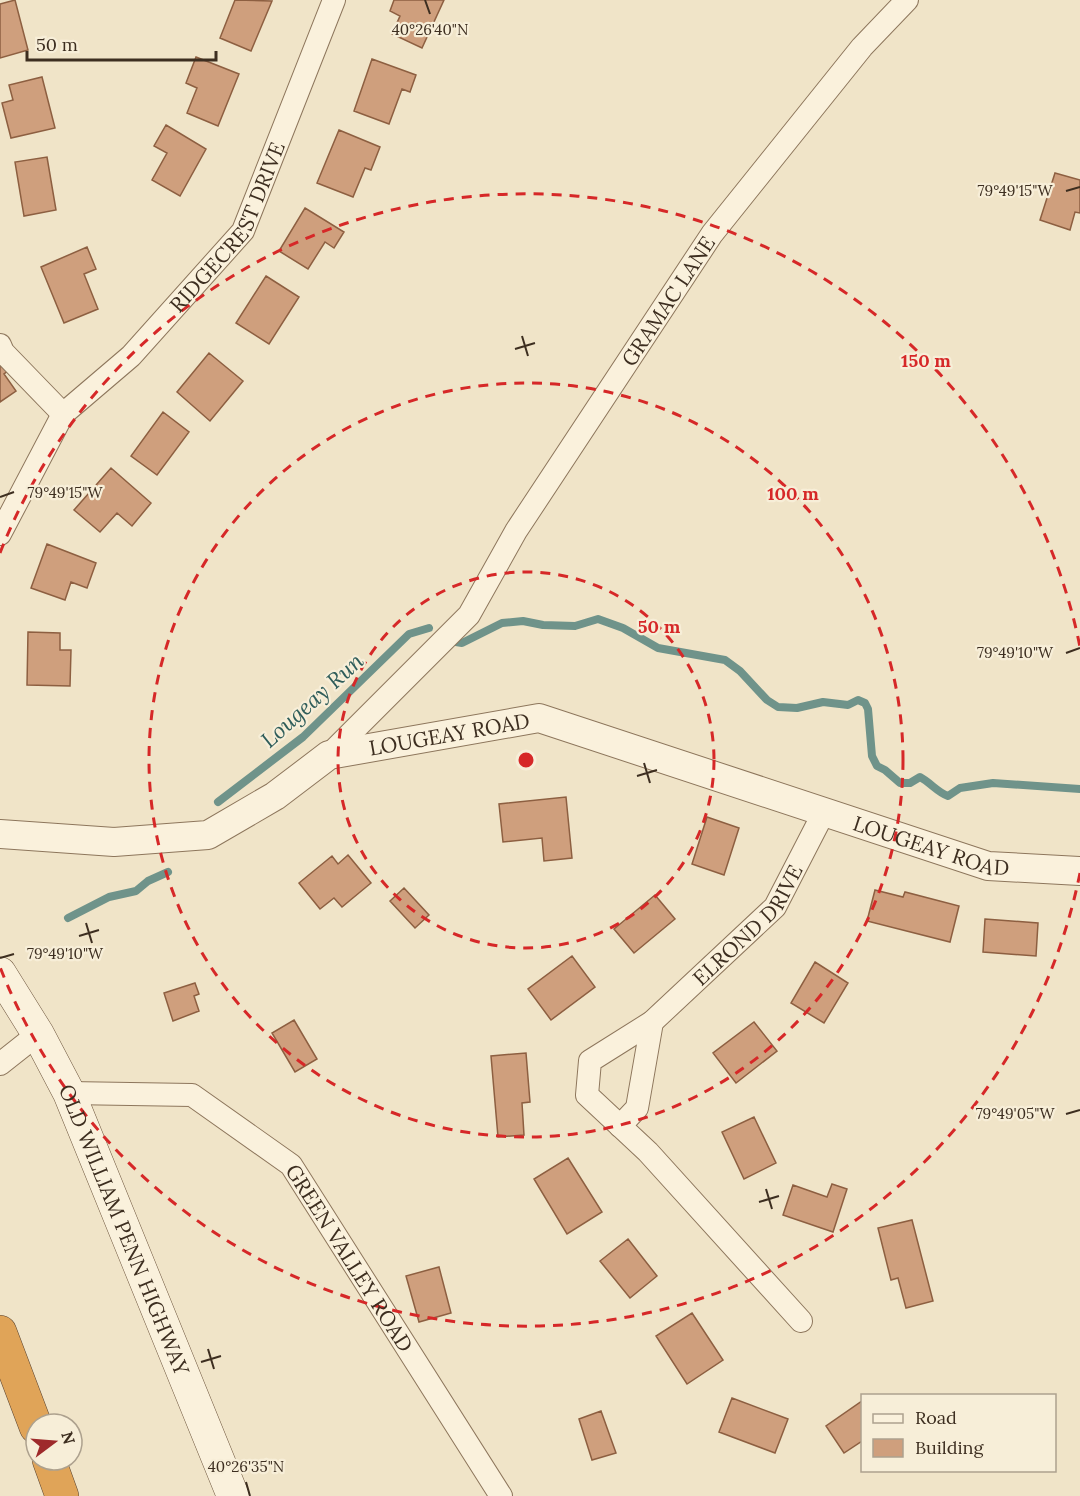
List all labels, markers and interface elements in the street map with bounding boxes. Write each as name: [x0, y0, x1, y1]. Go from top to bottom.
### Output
text: 40°26'40"N: [392, 20, 468, 39]
scale bar: [27, 24, 216, 62]
text: 50 m: [36, 33, 78, 56]
street label: RIDGECREST DRIVE: [163, 138, 290, 318]
text: 79°49'15"W: [978, 181, 1053, 200]
street label: GRAMAC LANE: [615, 231, 721, 371]
text: 150 m: [901, 349, 951, 372]
text: 100 m: [767, 482, 819, 505]
text: 79°49'15"W: [28, 483, 103, 502]
text: 50 m: [638, 615, 681, 638]
text: 79°49'10"W: [977, 643, 1054, 662]
water label: Lougeay Run: [255, 646, 369, 753]
street label: LOUGEAY ROAD: [367, 706, 532, 761]
centre of rings: [516, 750, 536, 770]
street label: LOUGEAY ROAD: [850, 809, 1010, 881]
street label: ELROND DRIVE: [687, 860, 808, 991]
text: 79°49'10"W: [27, 944, 104, 963]
street label: OLD WILLIAM PENN HIGHWAY: [53, 1079, 196, 1380]
text: 79°49'05"W: [976, 1104, 1055, 1123]
street label: GREEN VALLEY ROAD: [280, 1159, 419, 1357]
legend: [861, 1394, 1056, 1472]
text: Road: [915, 1406, 957, 1429]
north arrow: [24, 1412, 84, 1472]
text: N: [57, 1429, 80, 1447]
text: Building: [915, 1436, 985, 1459]
text: 40°26'35"N: [208, 1457, 284, 1476]

